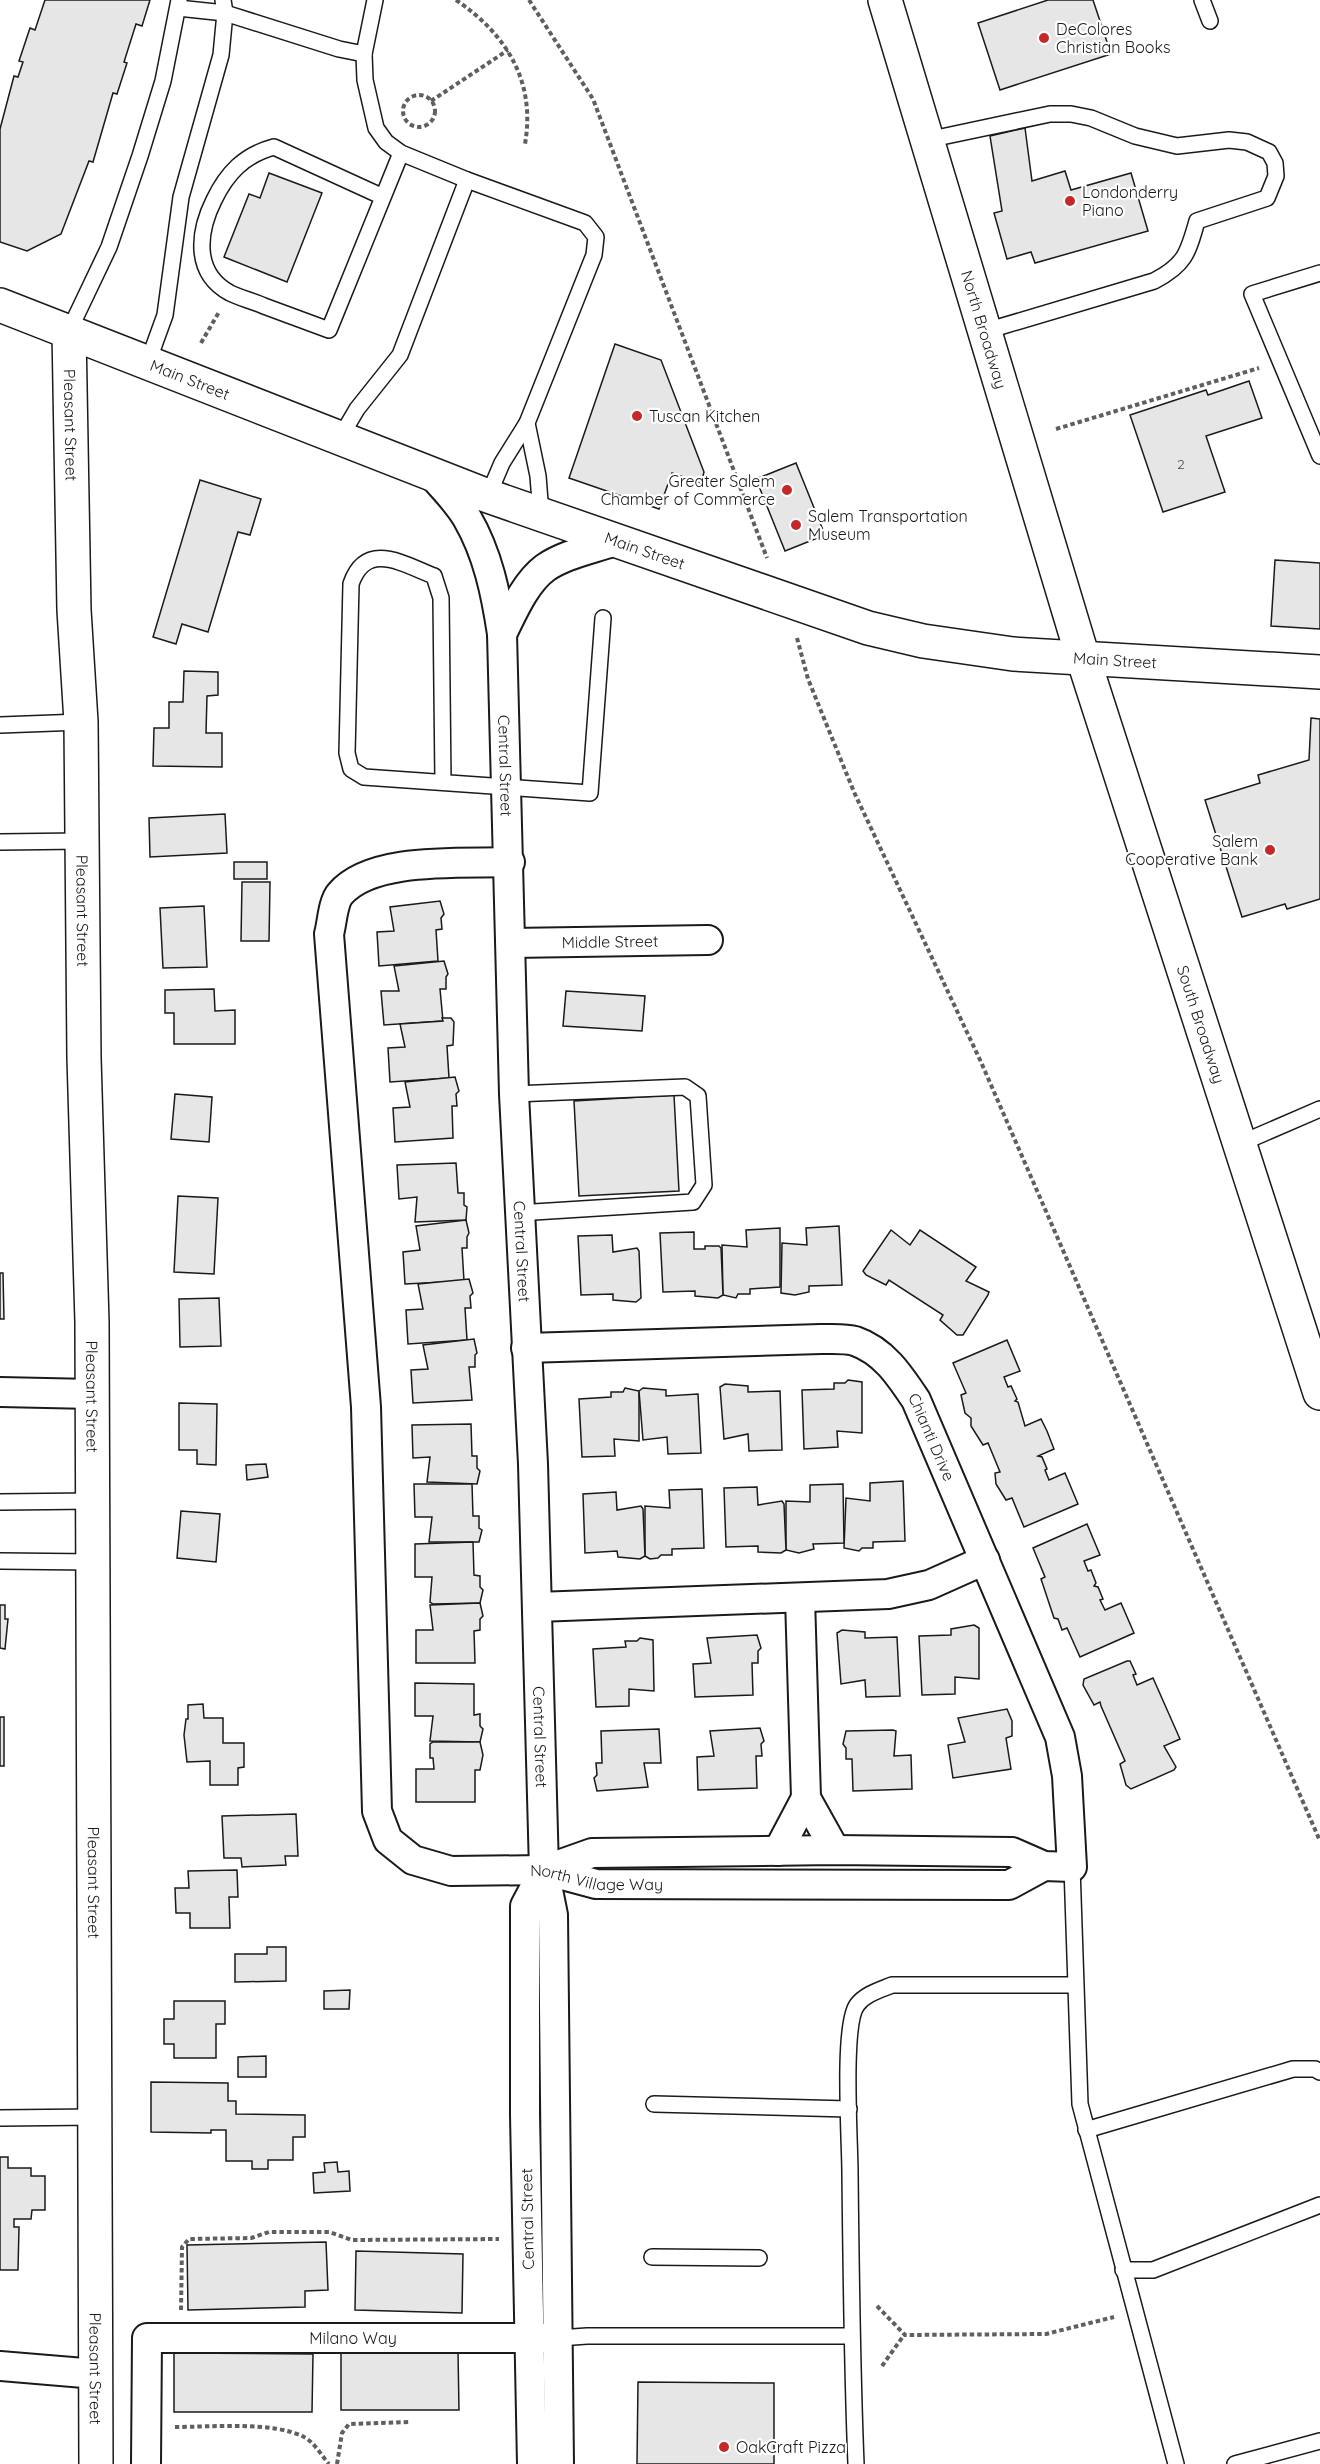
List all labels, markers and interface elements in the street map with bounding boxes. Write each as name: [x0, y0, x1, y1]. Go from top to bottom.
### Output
place label: DeColores Christian Books: [1056, 19, 1171, 57]
marker: DeColores Christian Books: [1037, 31, 1051, 45]
place label: Londonderry Piano: [1082, 182, 1178, 220]
marker: Londonderry Piano: [1063, 194, 1077, 208]
street label: North Broadway: [957, 268, 1011, 391]
street label: Main Street: [147, 355, 233, 404]
street label: Pleasant Street: [60, 369, 82, 481]
place label: Tuscan Kitchen: [649, 406, 760, 426]
marker: Tuscan Kitchen: [630, 409, 644, 423]
house number: 2: [1177, 455, 1185, 473]
place label: Greater Salem Chamber of Commerce: [601, 471, 775, 509]
marker: Greater Salem Chamber of Commerce: [780, 483, 794, 497]
place label: Salem Transportation Museum: [808, 506, 968, 544]
marker: Salem Transportation Museum: [789, 518, 803, 532]
street label: Main Street: [602, 527, 688, 574]
street label: Main Street: [1073, 648, 1157, 672]
street label: Central Street: [494, 715, 517, 817]
place label: Salem Cooperative Bank: [1125, 831, 1258, 869]
marker: Salem Cooperative Bank: [1263, 843, 1277, 857]
street label: Pleasant Street: [72, 855, 93, 967]
street label: Middle Street: [561, 931, 659, 952]
street label: South Broadway: [1173, 963, 1229, 1086]
street label: Central Street: [509, 1200, 535, 1303]
street label: Pleasant Street: [82, 1341, 102, 1453]
street label: Chianti Drive: [904, 1389, 959, 1484]
street label: Central Street: [529, 1686, 552, 1788]
street label: Pleasant Street: [84, 1827, 104, 1939]
street label: North Village Way: [530, 1860, 663, 1894]
street label: Central Street: [516, 2168, 538, 2270]
street label: Pleasant Street: [85, 2313, 106, 2425]
street label: Milano Way: [309, 2328, 397, 2348]
place label: OakCraft Pizza: [736, 2437, 846, 2457]
marker: OakCraft Pizza: [717, 2440, 731, 2454]

